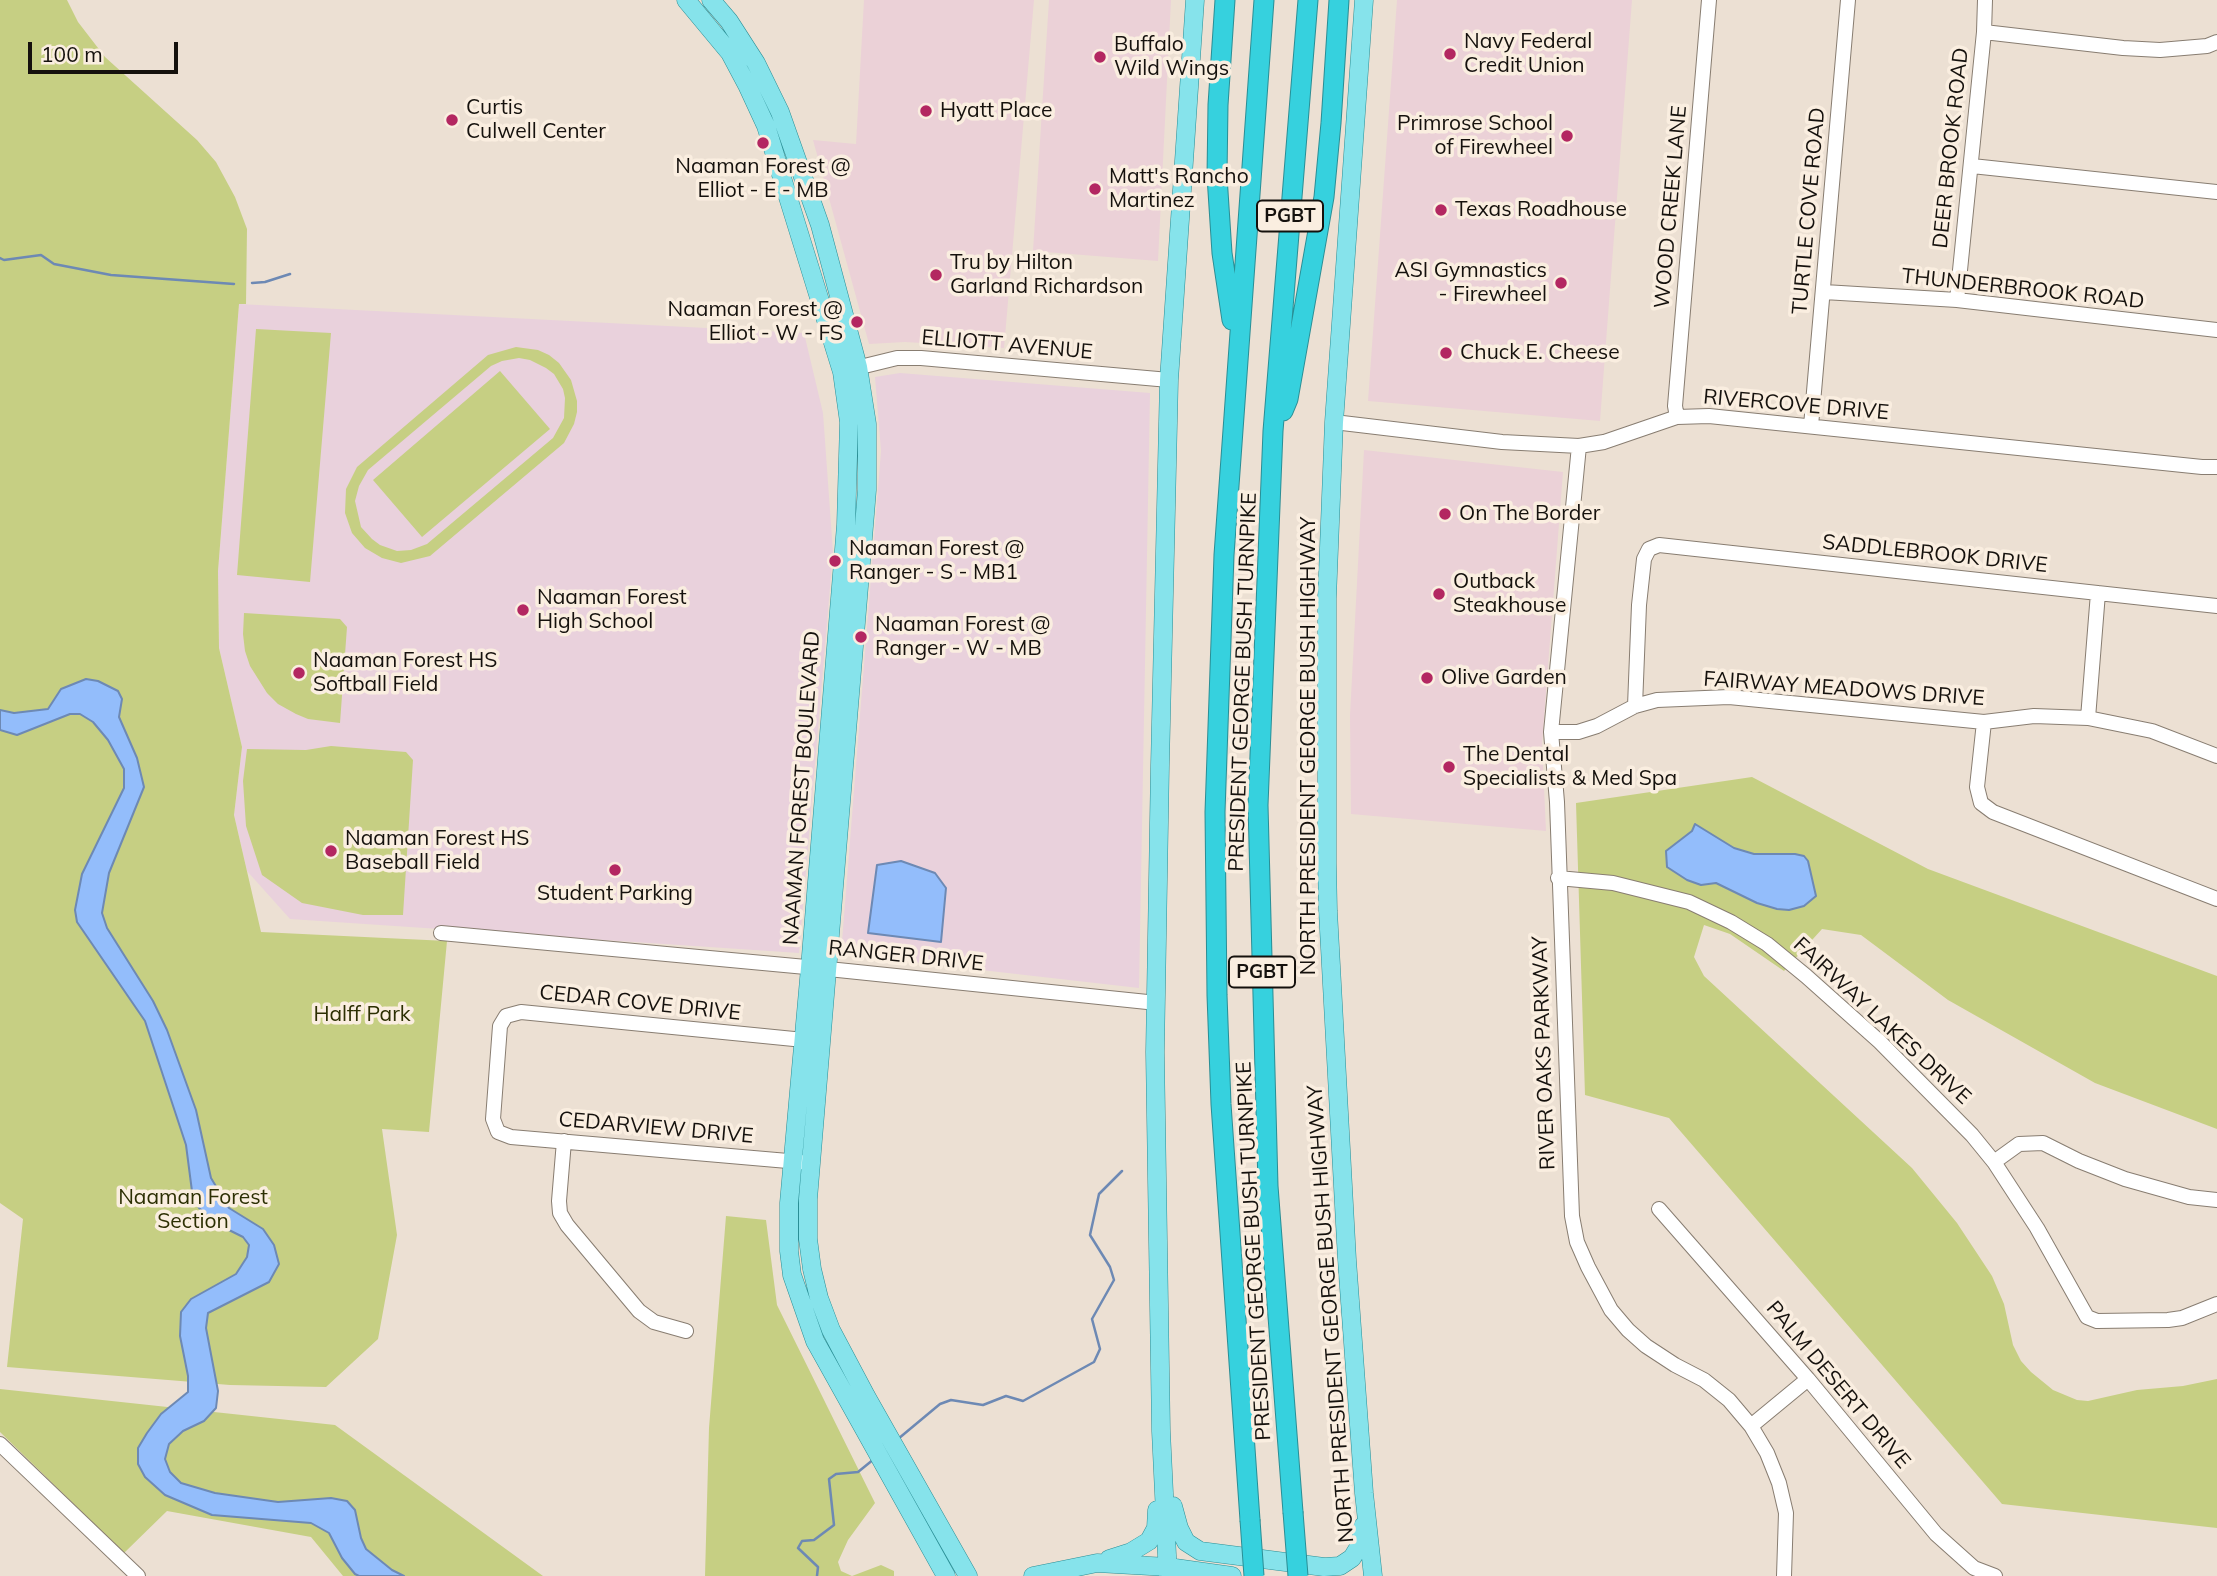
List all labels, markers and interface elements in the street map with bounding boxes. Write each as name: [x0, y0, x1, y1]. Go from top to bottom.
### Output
scale bar: [32, 28, 182, 72]
place label: Navy Federal Credit Union: [1464, 29, 1592, 79]
place label: Buffalo Wild Wings: [1114, 32, 1229, 82]
text: 100 m: [41, 41, 103, 67]
marker: Navy Federal Credit Union: [1442, 46, 1458, 62]
street label: DEER BROOK ROAD: [1928, 46, 1974, 250]
marker: Buffalo Wild Wings: [1092, 49, 1108, 65]
place label: Curtis Culwell Center: [466, 95, 606, 145]
place label: Hyatt Place: [940, 98, 1052, 124]
marker: Hyatt Place: [918, 103, 934, 119]
street label: WOOD CREEK LANE: [1650, 105, 1692, 309]
street label: TURTLE COVE ROAD: [1787, 106, 1831, 316]
place label: Primrose School of Firewheel: [1397, 111, 1553, 161]
marker: Curtis Culwell Center: [444, 112, 460, 128]
marker: Primrose School of Firewheel: [1559, 128, 1575, 144]
marker: Naaman Forest @ Elliot - E - MB: [755, 135, 771, 151]
place label: Naaman Forest @ Elliot - E - MB: [675, 154, 851, 204]
place label: Matt's Rancho Martinez: [1109, 164, 1249, 214]
marker: Matt's Rancho Martinez: [1087, 181, 1103, 197]
place label: Texas Roadhouse: [1455, 197, 1627, 223]
road number: PGBT: [1257, 200, 1323, 232]
marker: Texas Roadhouse: [1433, 202, 1449, 218]
place label: Tru by Hilton Garland Richardson: [950, 250, 1143, 300]
place label: ASI Gymnastics - Firewheel: [1394, 258, 1547, 308]
street label: THUNDERBROOK ROAD: [1900, 264, 2146, 314]
marker: Tru by Hilton Garland Richardson: [928, 267, 944, 283]
marker: ASI Gymnastics - Firewheel: [1553, 275, 1569, 291]
place label: Naaman Forest @ Elliot - W - FS: [667, 297, 843, 347]
marker: Naaman Forest @ Elliot - W - FS: [849, 314, 865, 330]
street label: ELLIOTT AVENUE: [920, 325, 1094, 365]
place label: Chuck E. Cheese: [1460, 340, 1620, 366]
marker: Chuck E. Cheese: [1438, 345, 1454, 361]
street label: RIVERCOVE DRIVE: [1702, 384, 1890, 426]
street label: PRESIDENT GEORGE BUSH TURNPIKE: [1224, 492, 1262, 872]
place label: On The Border: [1459, 501, 1600, 527]
marker: On The Border: [1437, 506, 1453, 522]
street label: NORTH PRESIDENT GEORGE BUSH HIGHWAY: [1296, 517, 1322, 975]
street label: SADDLEBROOK DRIVE: [1821, 530, 2049, 578]
place label: Naaman Forest @ Ranger - S - MB1: [849, 536, 1025, 586]
marker: Naaman Forest @ Ranger - S - MB1: [827, 553, 843, 569]
place label: Outback Steakhouse: [1453, 569, 1566, 619]
place label: Naaman Forest High School: [537, 585, 687, 635]
marker: Outback Steakhouse: [1431, 586, 1447, 602]
marker: Naaman Forest High School: [515, 602, 531, 618]
place label: Naaman Forest @ Ranger - W - MB: [875, 612, 1051, 662]
marker: Naaman Forest @ Ranger - W - MB: [853, 629, 869, 645]
street label: NAAMAN FOREST BOULEVARD: [778, 630, 826, 946]
place label: Naaman Forest HS Softball Field: [313, 648, 497, 698]
marker: Naaman Forest HS Softball Field: [291, 665, 307, 681]
place label: Olive Garden: [1441, 665, 1567, 691]
street label: FAIRWAY MEADOWS DRIVE: [1703, 667, 1985, 711]
marker: Olive Garden: [1419, 670, 1435, 686]
place label: The Dental Specialists & Med Spa: [1463, 742, 1677, 792]
marker: The Dental Specialists & Med Spa: [1441, 759, 1457, 775]
place label: Naaman Forest HS Baseball Field: [345, 826, 529, 876]
marker: Naaman Forest HS Baseball Field: [323, 843, 339, 859]
marker: Student Parking: [607, 862, 623, 878]
place label: Student Parking: [537, 881, 693, 907]
street label: FAIRWAY LAKES DRIVE: [1788, 932, 1976, 1110]
street label: RANGER DRIVE: [827, 935, 985, 977]
street label: RIVER OAKS PARKWAY: [1527, 936, 1561, 1170]
road number: PGBT: [1229, 956, 1295, 988]
street label: CEDAR COVE DRIVE: [538, 980, 742, 1026]
park label: Halff Park: [313, 1002, 411, 1028]
street label: PRESIDENT GEORGE BUSH TURNPIKE: [1231, 1061, 1277, 1441]
street label: NORTH PRESIDENT GEORGE BUSH HIGHWAY: [1302, 1084, 1360, 1544]
street label: CEDARVIEW DRIVE: [557, 1107, 755, 1149]
park label: Naaman Forest Section: [118, 1185, 268, 1235]
street label: PALM DESERT DRIVE: [1761, 1296, 1915, 1474]

